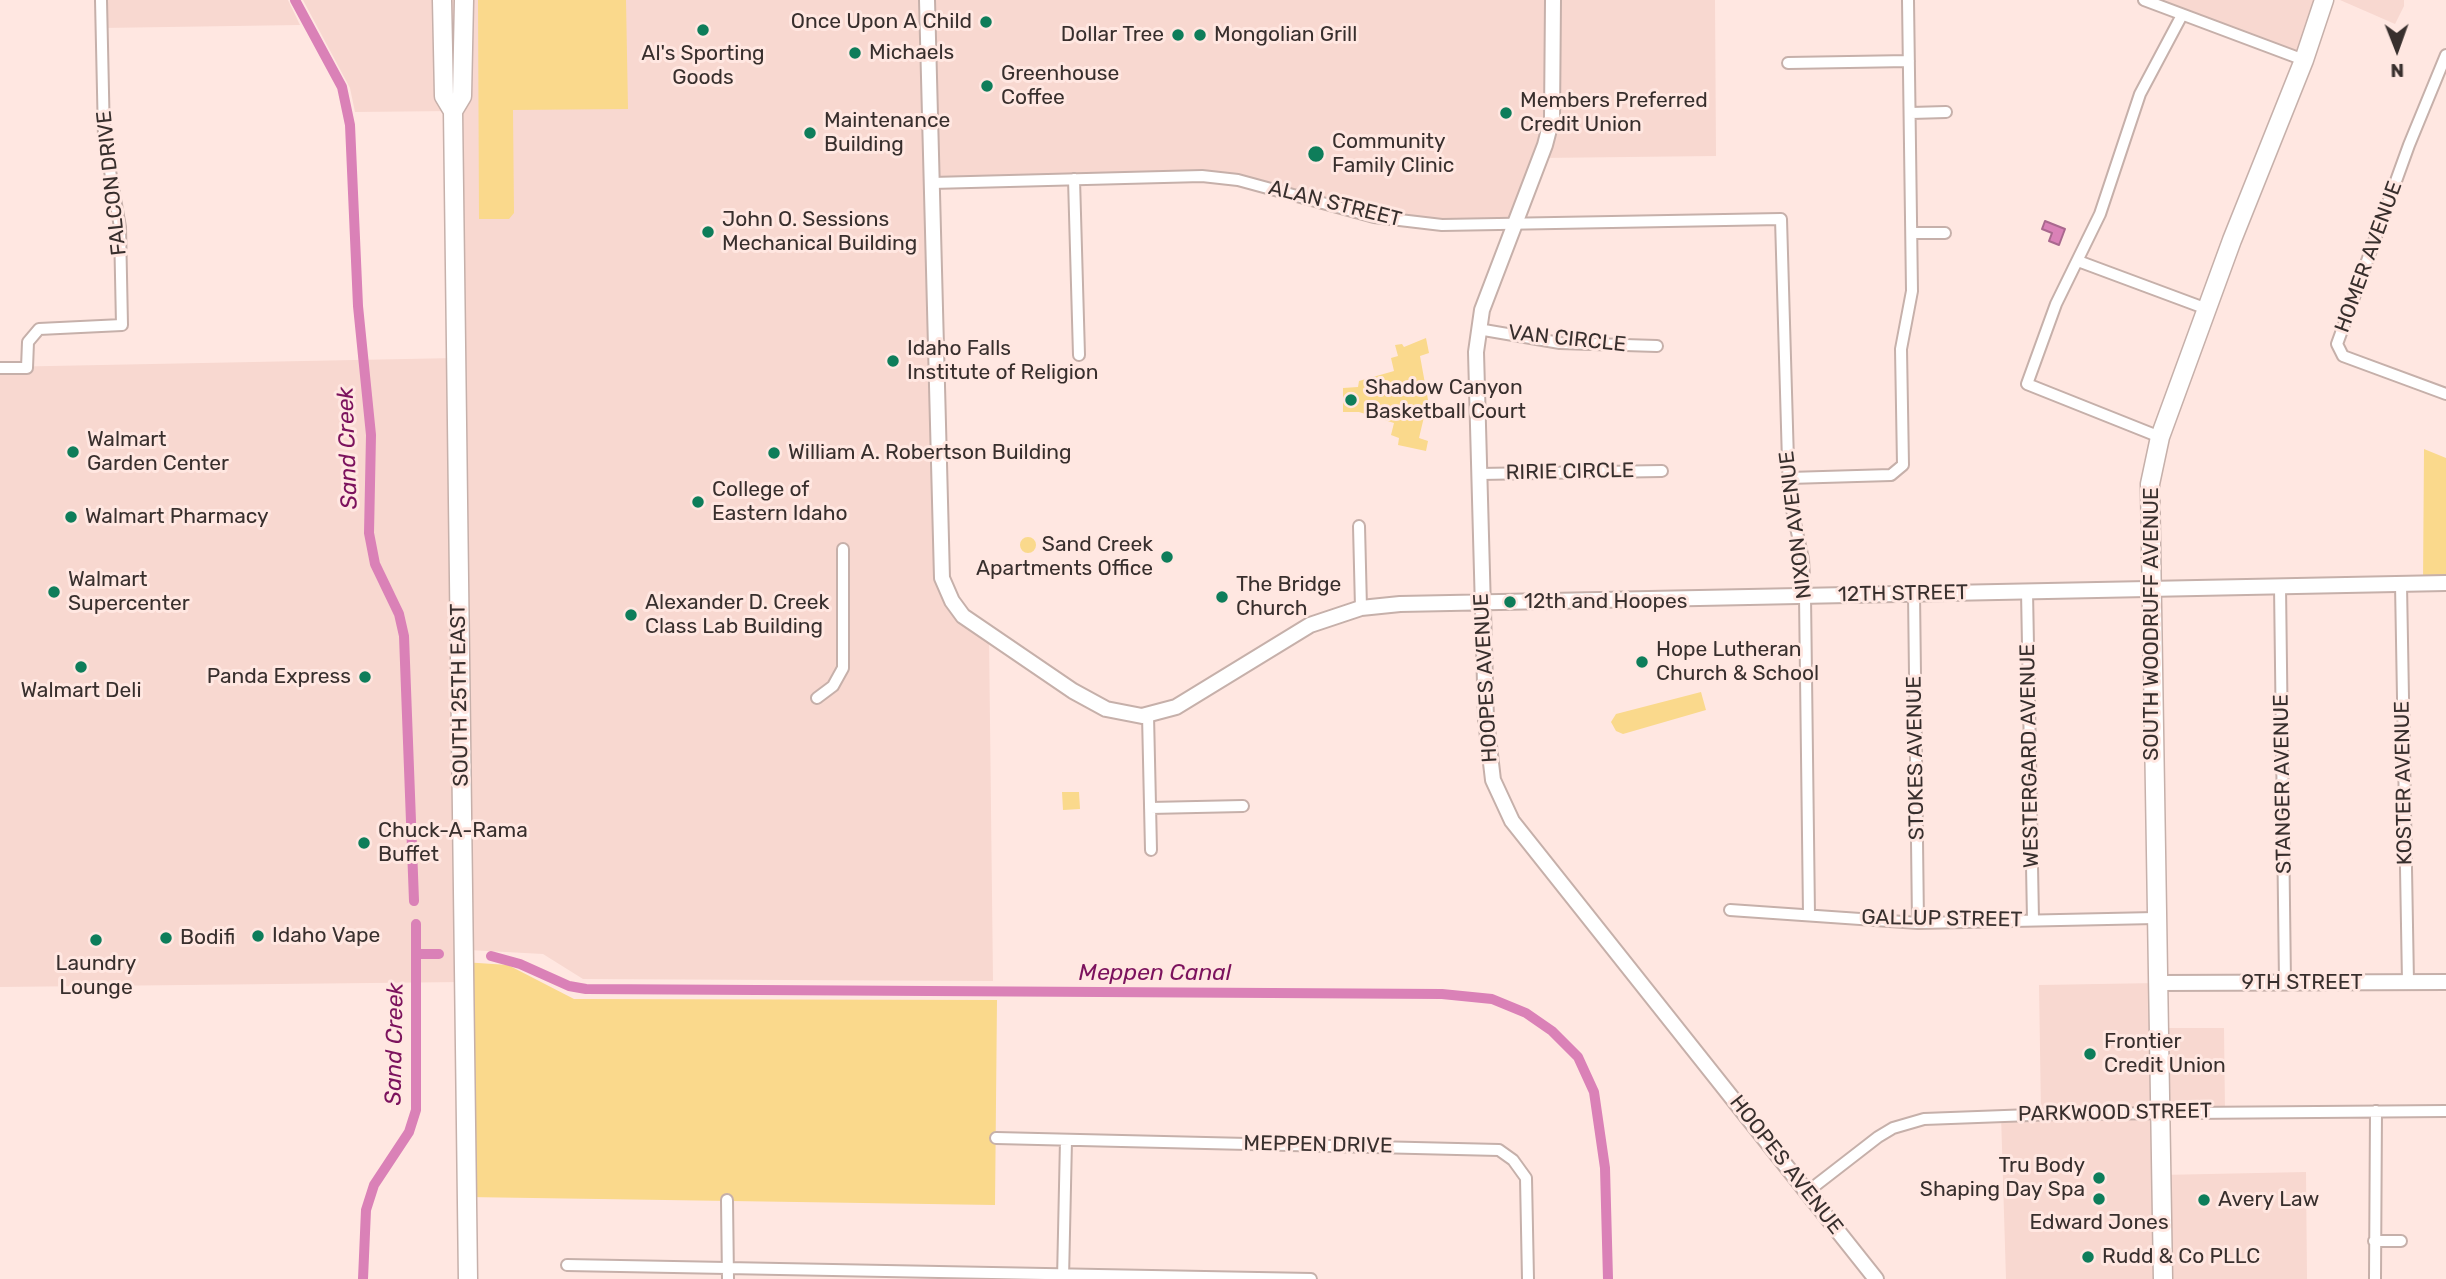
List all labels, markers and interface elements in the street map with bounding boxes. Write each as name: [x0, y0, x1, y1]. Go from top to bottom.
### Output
place label: Once Upon A Child: [791, 9, 972, 35]
marker: Once Upon A Child: [978, 14, 994, 30]
north arrow: [2362, 14, 2432, 84]
marker: Al's Sporting Goods: [695, 22, 711, 38]
place label: Dollar Tree: [1061, 22, 1164, 48]
place label: Mongolian Grill: [1214, 22, 1357, 48]
marker: Dollar Tree: [1170, 27, 1186, 43]
marker: Mongolian Grill: [1192, 27, 1208, 43]
place label: Michaels: [869, 40, 954, 66]
place label: Al's Sporting Goods: [641, 41, 765, 91]
marker: Michaels: [847, 45, 863, 61]
text: N: [2390, 59, 2404, 82]
place label: Greenhouse Coffee: [1001, 61, 1119, 111]
marker: Greenhouse Coffee: [979, 78, 995, 94]
place label: Members Preferred Credit Union: [1520, 88, 1708, 138]
marker: Members Preferred Credit Union: [1498, 105, 1514, 121]
place label: Maintenance Building: [824, 108, 950, 158]
street label: FALCON DRIVE: [92, 109, 132, 257]
marker: Maintenance Building: [802, 125, 818, 141]
place label: Community Family Clinic: [1332, 129, 1454, 179]
marker: Community Family Clinic: [1306, 144, 1326, 164]
street label: ALAN STREET: [1266, 175, 1404, 233]
street label: HOMER AVENUE: [2330, 178, 2408, 336]
place label: John O. Sessions Mechanical Building: [722, 207, 917, 257]
marker: John O. Sessions Mechanical Building: [700, 224, 716, 240]
street label: VAN CIRCLE: [1507, 320, 1627, 358]
place label: Idaho Falls Institute of Religion: [907, 336, 1099, 386]
marker: Idaho Falls Institute of Religion: [885, 353, 901, 369]
place label: Shadow Canyon Basketball Court: [1365, 375, 1526, 425]
water label: Sand Creek: [332, 386, 364, 510]
marker: Shadow Canyon Basketball Court: [1343, 392, 1359, 408]
place label: Walmart Garden Center: [87, 427, 229, 477]
place label: William A. Robertson Building: [788, 440, 1072, 466]
marker: Walmart Garden Center: [65, 444, 81, 460]
marker: William A. Robertson Building: [766, 445, 782, 461]
street label: NIXON AVENUE: [1774, 450, 1818, 600]
street label: RIRIE CIRCLE: [1505, 458, 1635, 486]
place label: College of Eastern Idaho: [712, 477, 847, 527]
street label: SOUTH WOODRUFF AVENUE: [2139, 487, 2165, 761]
marker: College of Eastern Idaho: [690, 494, 706, 510]
place label: Walmart Pharmacy: [85, 504, 269, 530]
marker: Walmart Pharmacy: [63, 509, 79, 525]
place label: Sand Creek Apartments Office: [976, 532, 1153, 582]
marker: Sand Creek Apartments Office: [1159, 549, 1175, 565]
place label: Walmart Supercenter: [68, 567, 190, 617]
place label: The Bridge Church: [1236, 572, 1341, 622]
street label: 12TH STREET: [1838, 580, 1968, 608]
marker: Walmart Supercenter: [46, 584, 62, 600]
marker: The Bridge Church: [1214, 589, 1230, 605]
place label: 12th and Hoopes: [1524, 589, 1688, 615]
place label: Alexander D. Creek Class Lab Building: [645, 590, 829, 640]
street label: HOOPES AVENUE: [1469, 593, 1503, 763]
marker: 12th and Hoopes: [1502, 594, 1518, 610]
street label: SOUTH 25TH EAST: [446, 603, 474, 787]
marker: Alexander D. Creek Class Lab Building: [623, 607, 639, 623]
place label: Hope Lutheran Church & School: [1656, 637, 1819, 687]
street label: WESTERGARD AVENUE: [2015, 644, 2045, 868]
marker: Hope Lutheran Church & School: [1634, 654, 1650, 670]
marker: Walmart Deli: [73, 659, 89, 675]
place label: Panda Express: [207, 664, 351, 690]
marker: Panda Express: [357, 669, 373, 685]
street label: STOKES AVENUE: [1902, 676, 1930, 840]
place label: Walmart Deli: [20, 678, 142, 704]
street label: STANGER AVENUE: [2269, 694, 2297, 874]
street label: KOSTER AVENUE: [2390, 701, 2418, 865]
place label: Chuck-A-Rama Buffet: [378, 818, 528, 868]
marker: Chuck-A-Rama Buffet: [356, 835, 372, 851]
street label: GALLUP STREET: [1861, 905, 2023, 933]
place label: Idaho Vape: [272, 923, 380, 949]
place label: Bodifi: [180, 925, 235, 951]
marker: Idaho Vape: [250, 928, 266, 944]
marker: Bodifi: [158, 930, 174, 946]
marker: Laundry Lounge: [88, 932, 104, 948]
place label: Laundry Lounge: [56, 951, 136, 1001]
water label: Meppen Canal: [1079, 959, 1231, 987]
street label: 9TH STREET: [2241, 970, 2363, 996]
water label: Sand Creek: [380, 983, 410, 1105]
place label: Frontier Credit Union: [2104, 1029, 2226, 1079]
marker: Frontier Credit Union: [2082, 1046, 2098, 1062]
street label: HOOPES AVENUE: [1724, 1090, 1848, 1240]
street label: PARKWOOD STREET: [2018, 1099, 2212, 1127]
street label: MEPPEN DRIVE: [1243, 1131, 1393, 1159]
place label: Tru Body Shaping Day Spa: [1920, 1153, 2085, 1203]
marker: Tru Body Shaping Day Spa: [2091, 1170, 2107, 1186]
place label: Avery Law: [2218, 1187, 2319, 1213]
marker: Edward Jones: [2091, 1191, 2107, 1207]
marker: Avery Law: [2196, 1192, 2212, 1208]
place label: Edward Jones: [2029, 1210, 2169, 1236]
place label: Rudd & Co PLLC: [2102, 1244, 2260, 1270]
marker: Rudd & Co PLLC: [2080, 1249, 2096, 1265]

